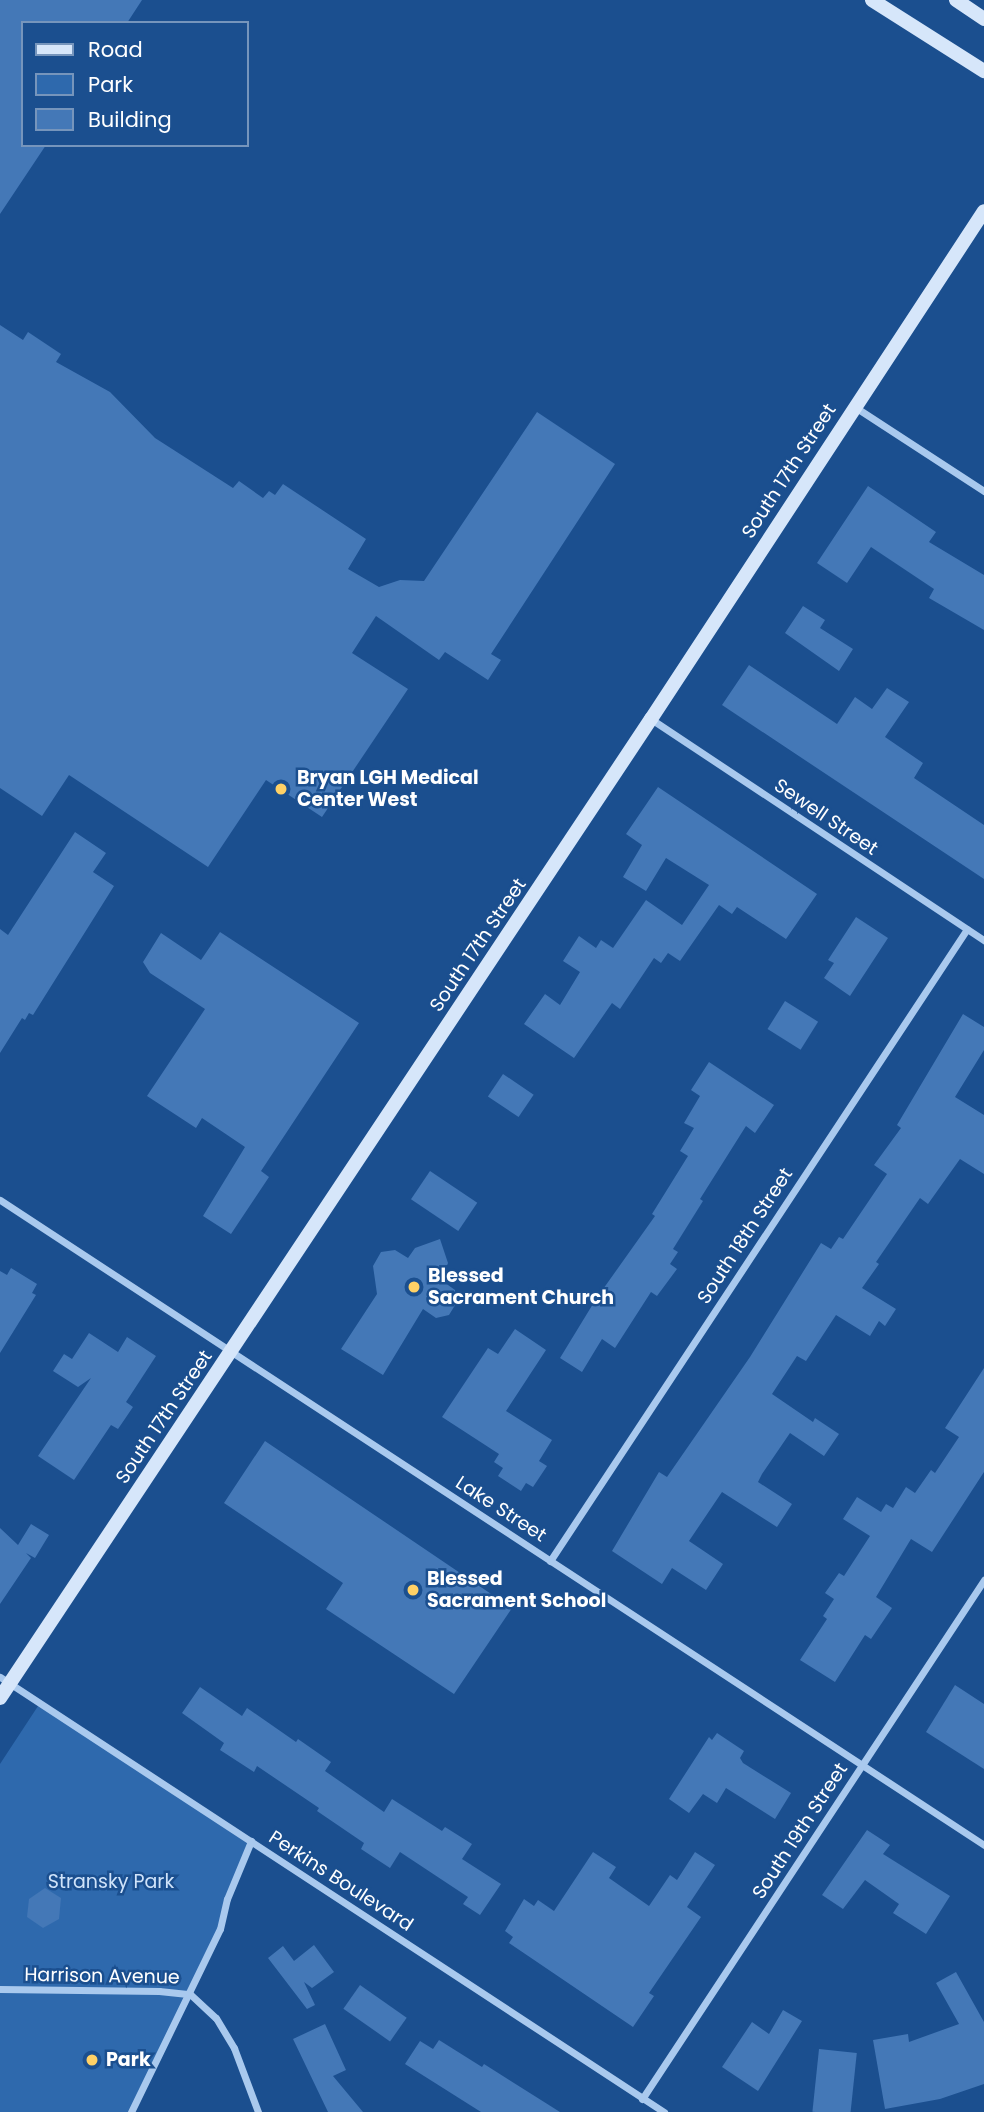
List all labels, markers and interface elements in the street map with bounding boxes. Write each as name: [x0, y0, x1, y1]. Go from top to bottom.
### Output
legend: [21, 21, 248, 147]
text: Road: [88, 35, 143, 64]
text: Park: [88, 70, 133, 99]
text: Building: [88, 105, 172, 134]
street label: South 17th Street: [737, 399, 841, 543]
place label: Bryan LGH Medical Center West: [297, 767, 479, 811]
street label: Sewell Street: [770, 774, 882, 860]
marker: Bryan LGH Medical Center West: [271, 779, 291, 799]
street label: South 17th Street: [425, 874, 531, 1016]
street label: South 18th Street: [693, 1164, 797, 1308]
place label: Blessed Sacrament Church: [428, 1265, 614, 1309]
marker: Blessed Sacrament Church: [406, 1279, 422, 1295]
street label: South 17th Street: [111, 1346, 217, 1488]
street label: Lake Street: [451, 1471, 551, 1547]
place label: Blessed Sacrament School: [427, 1568, 606, 1612]
marker: Blessed Sacrament School: [405, 1582, 421, 1598]
street label: South 19th Street: [748, 1759, 852, 1903]
street label: Perkins Boulevard: [265, 1826, 417, 1936]
park label: Stransky Park: [48, 1871, 174, 1893]
street label: Harrison Avenue: [24, 1963, 180, 1989]
place label: Park: [106, 2049, 151, 2071]
marker: Park: [84, 2052, 100, 2068]

